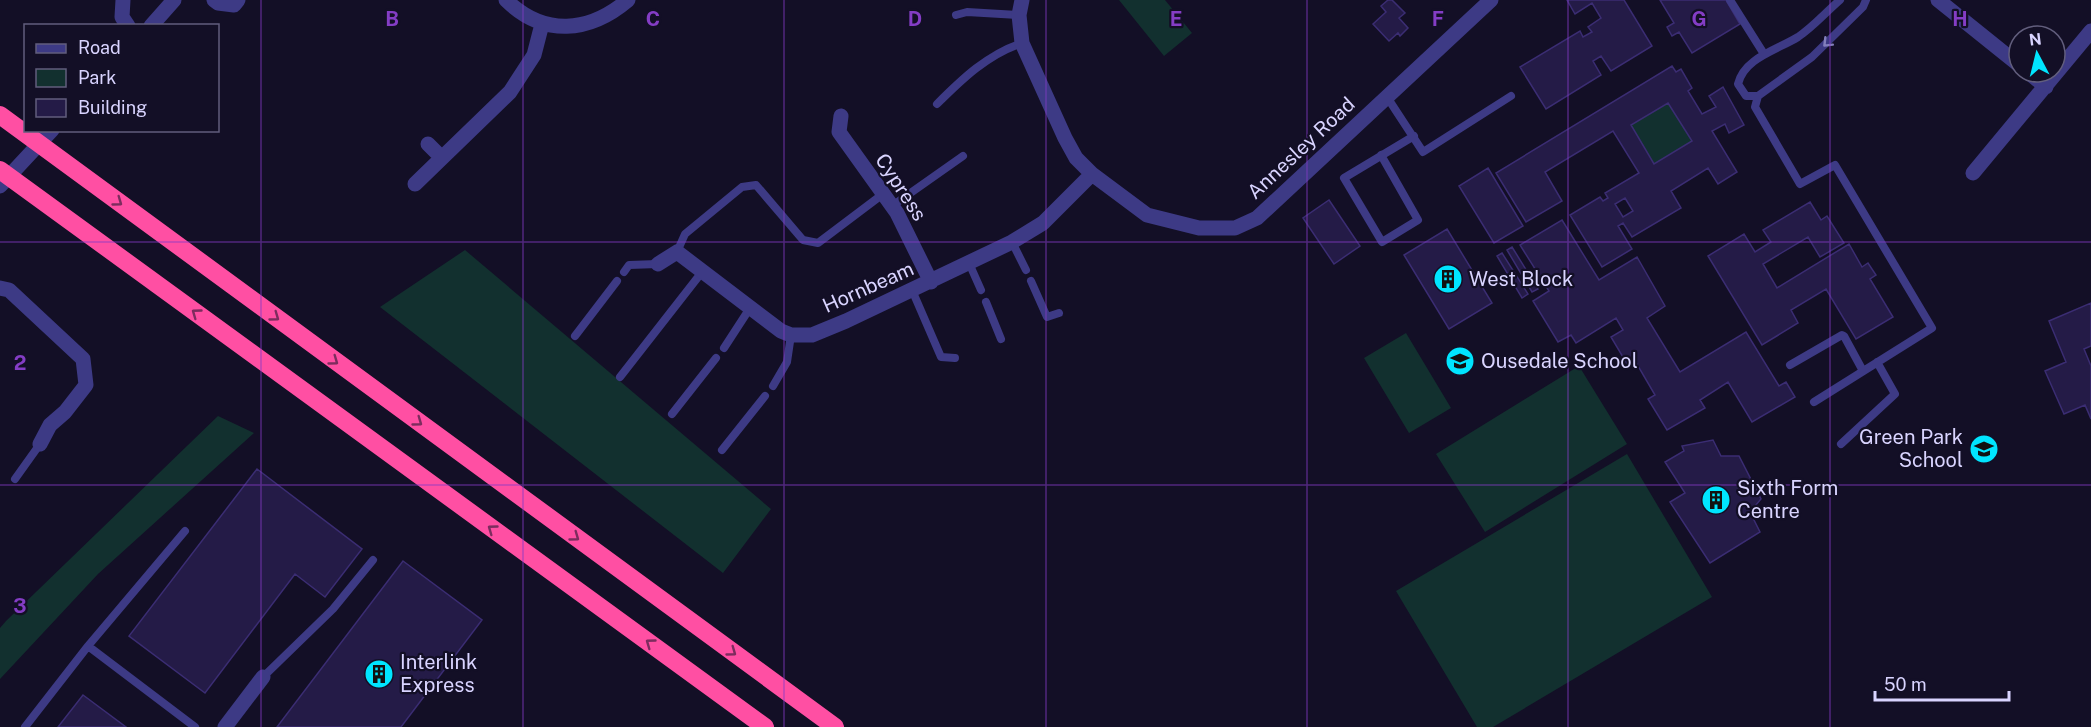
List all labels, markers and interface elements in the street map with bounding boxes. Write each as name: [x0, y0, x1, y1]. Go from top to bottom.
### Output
text: B: [385, 7, 399, 31]
text: C: [646, 7, 660, 31]
text: D: [908, 7, 922, 31]
text: E: [1170, 7, 1182, 31]
text: F: [1432, 7, 1444, 31]
text: G: [1691, 7, 1707, 31]
text: H: [1952, 7, 1968, 31]
legend: [24, 24, 219, 132]
north arrow: [2007, 24, 2067, 84]
text: N: [2028, 29, 2043, 50]
one-way arrow: [1823, 36, 1833, 47]
text: Road: [78, 37, 121, 58]
text: Park: [78, 67, 116, 88]
street label: Annesley Road: [1242, 92, 1360, 204]
text: Building: [78, 97, 147, 118]
street label: Cypress: [870, 149, 932, 225]
one-way arrow: [112, 195, 123, 206]
street label: Hornbeam: [819, 256, 917, 318]
building icon: West Block: [1432, 263, 1464, 295]
place label: West Block: [1469, 267, 1573, 291]
one-way arrow: [192, 309, 203, 320]
one-way arrow: [269, 310, 280, 321]
school or university icon: Ousedale School: [1444, 345, 1476, 377]
place label: Ousedale School: [1481, 349, 1638, 373]
text: 2: [14, 351, 26, 375]
one-way arrow: [328, 354, 339, 365]
one-way arrow: [411, 415, 422, 426]
place label: Green Park School: [1859, 425, 1963, 472]
school or university icon: Green Park School: [1968, 433, 2000, 465]
place label: Sixth Form Centre: [1737, 476, 1838, 523]
building icon: Sixth Form Centre: [1700, 484, 1732, 516]
one-way arrow: [487, 525, 498, 536]
one-way arrow: [568, 530, 579, 541]
text: 3: [13, 594, 27, 618]
one-way arrow: [645, 639, 656, 650]
one-way arrow: [726, 645, 737, 656]
place label: Interlink Express: [400, 650, 477, 697]
building icon: Interlink Express: [363, 658, 395, 690]
scale bar: [1875, 664, 2008, 702]
text: 50 m: [1884, 674, 1927, 695]

